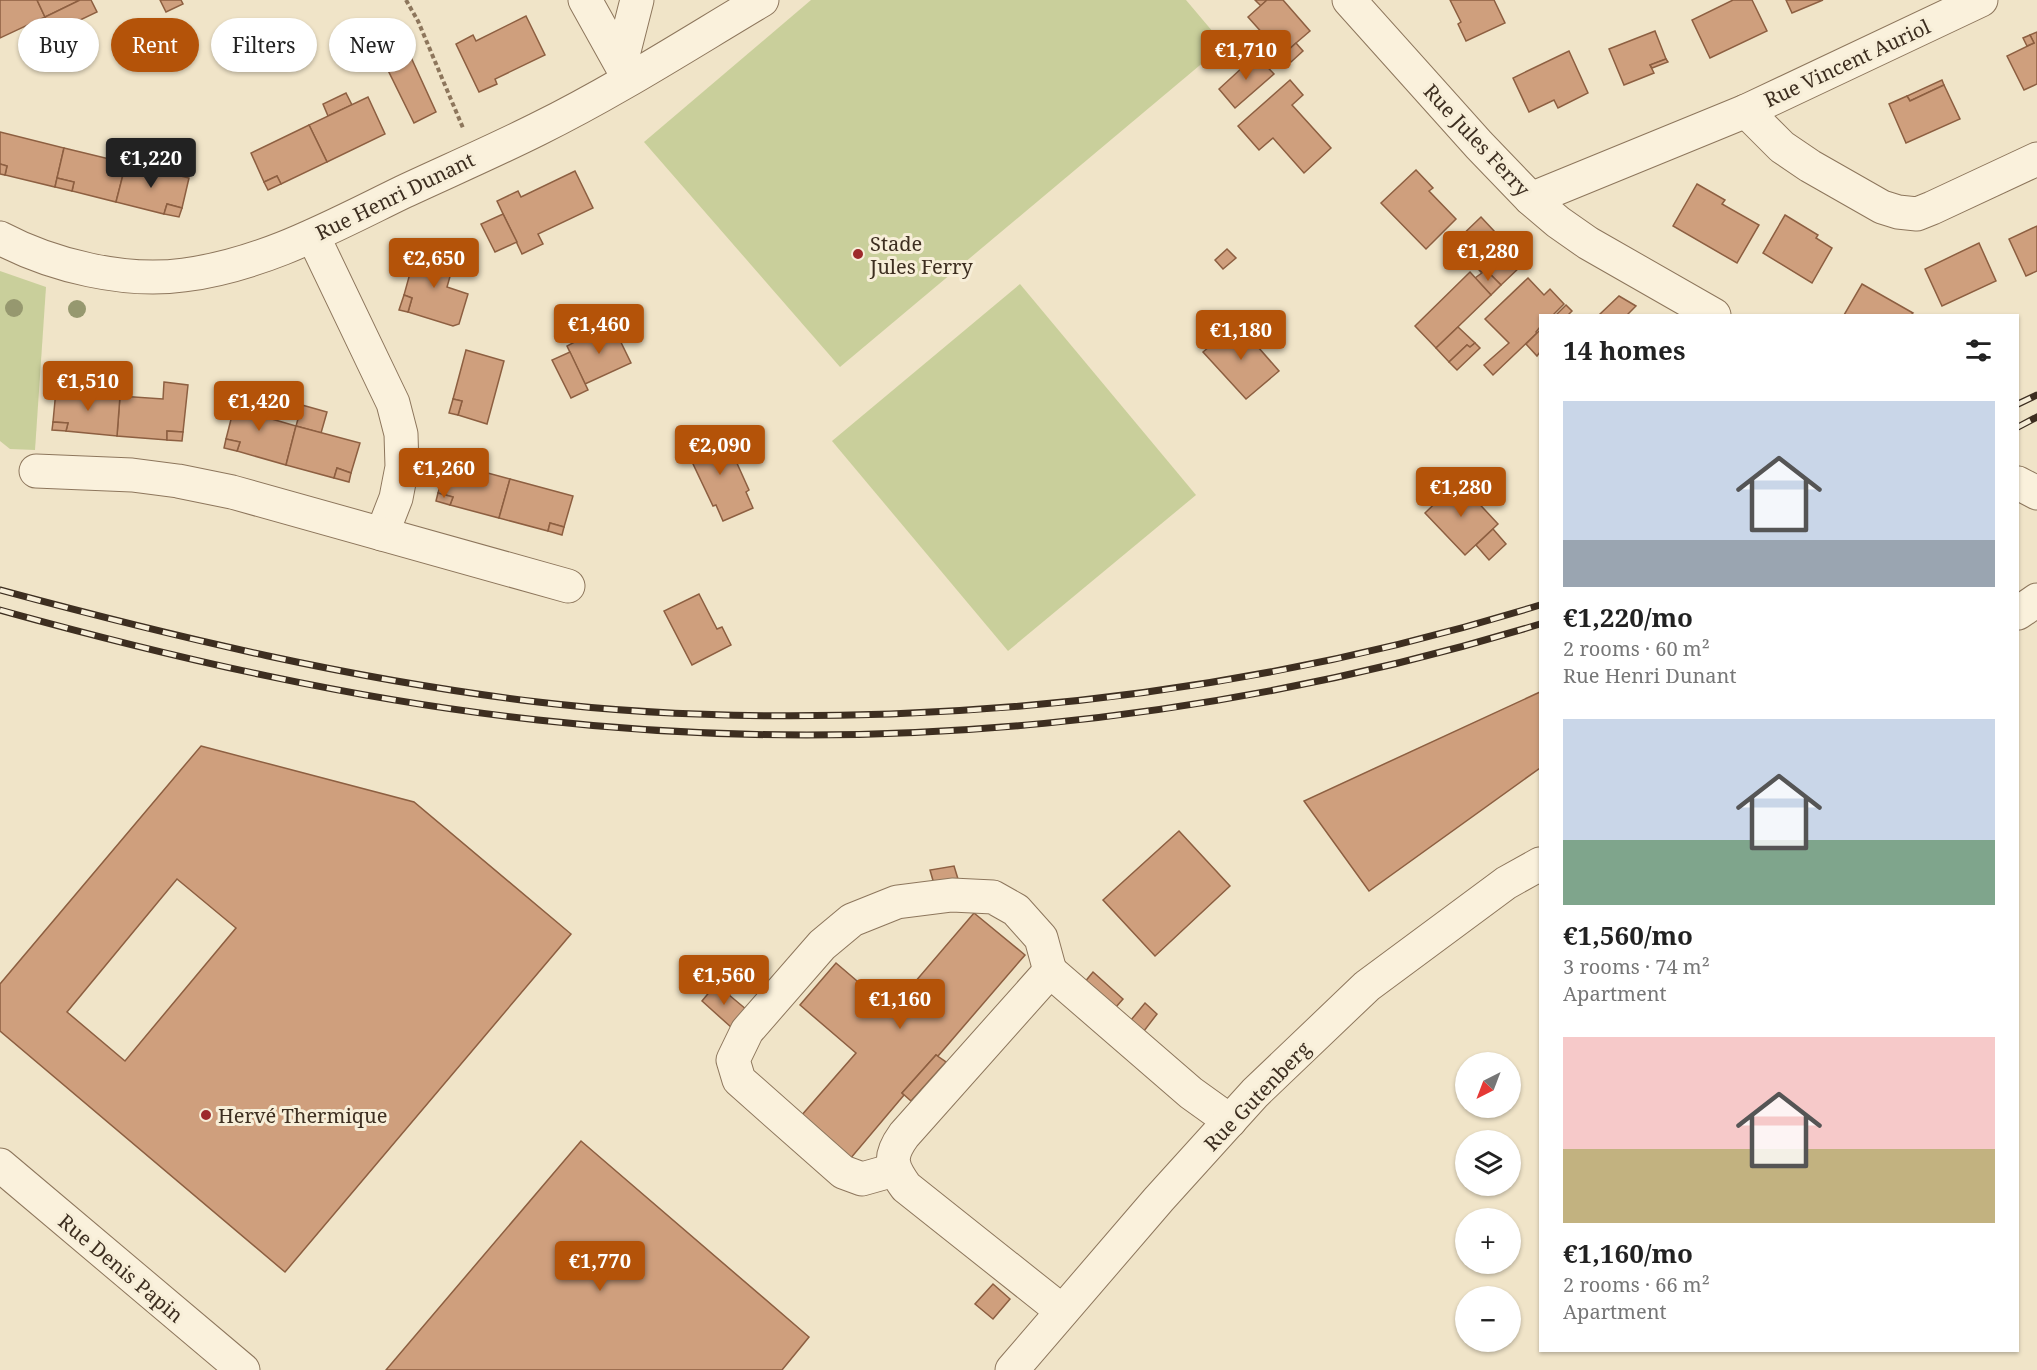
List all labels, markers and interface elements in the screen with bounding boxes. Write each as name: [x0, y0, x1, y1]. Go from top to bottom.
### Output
street label: Rue Vincent Auriol: [1760, 13, 1934, 113]
chip: Buy: [18, 18, 99, 72]
chip: Rent: [111, 18, 199, 72]
chip: Filters: [211, 18, 317, 72]
chip: New: [329, 18, 416, 72]
pin: €1,710: [1197, 30, 1295, 81]
text: €1,710: [1215, 36, 1277, 63]
street label: Rue Jules Ferry: [1418, 78, 1537, 203]
pin: €1,220: [102, 138, 200, 189]
text: €1,220: [120, 144, 182, 171]
street label: Rue Henri Dunant: [311, 146, 479, 246]
place label: Stade Jules Ferry: [869, 230, 973, 280]
pin: €1,280: [1439, 231, 1537, 282]
text: €1,280: [1457, 237, 1519, 264]
pin: €2,650: [385, 238, 483, 289]
text: €2,650: [403, 244, 465, 271]
marker: Stade Jules Ferry: [851, 247, 865, 261]
pin: €1,460: [550, 304, 648, 355]
text: €1,460: [568, 310, 630, 337]
pin: €1,180: [1192, 310, 1290, 361]
text: €1,180: [1210, 316, 1272, 343]
text: 14 homes: [1563, 332, 1685, 368]
icon: filters: [1962, 334, 1995, 367]
pin: €1,510: [39, 361, 137, 412]
text: €1,510: [57, 367, 119, 394]
pin: €1,420: [210, 381, 308, 432]
text: €1,420: [228, 387, 290, 414]
pin: €2,090: [671, 425, 769, 476]
text: €2,090: [689, 431, 751, 458]
icon: home: [1725, 440, 1833, 548]
pin: €1,260: [395, 448, 493, 499]
text: €1,260: [413, 454, 475, 481]
pin: €1,280: [1412, 467, 1510, 518]
text: €1,280: [1430, 473, 1492, 500]
text: €1,220/mo: [1563, 599, 1693, 635]
text: 2 rooms · 60 m²: [1563, 635, 1710, 662]
text: Rue Henri Dunant: [1563, 662, 1737, 689]
icon: home: [1725, 758, 1833, 866]
text: €1,560/mo: [1563, 917, 1693, 953]
text: 3 rooms · 74 m²: [1563, 953, 1710, 980]
pin: €1,560: [675, 955, 773, 1006]
text: €1,560: [693, 961, 755, 988]
pin: €1,160: [851, 979, 949, 1030]
text: Apartment: [1563, 980, 1667, 1007]
text: €1,160: [869, 985, 931, 1012]
street label: Rue Gutenberg: [1198, 1035, 1316, 1157]
north arrow: [1455, 1052, 1521, 1118]
map controls: [1455, 1052, 1521, 1352]
icon: home: [1725, 1076, 1833, 1184]
place label: Hervé Thermique: [218, 1102, 388, 1129]
marker: Hervé Thermique: [199, 1108, 213, 1122]
button: layers: [1455, 1130, 1521, 1196]
street label: Rue Denis Papin: [53, 1208, 189, 1328]
button: +: [1455, 1208, 1521, 1274]
text: €1,160/mo: [1563, 1235, 1693, 1271]
pin: €1,770: [551, 1241, 649, 1292]
text: €1,770: [569, 1247, 631, 1274]
text: 2 rooms · 66 m²: [1563, 1271, 1710, 1298]
button: −: [1455, 1286, 1521, 1352]
text: Apartment: [1563, 1298, 1667, 1325]

